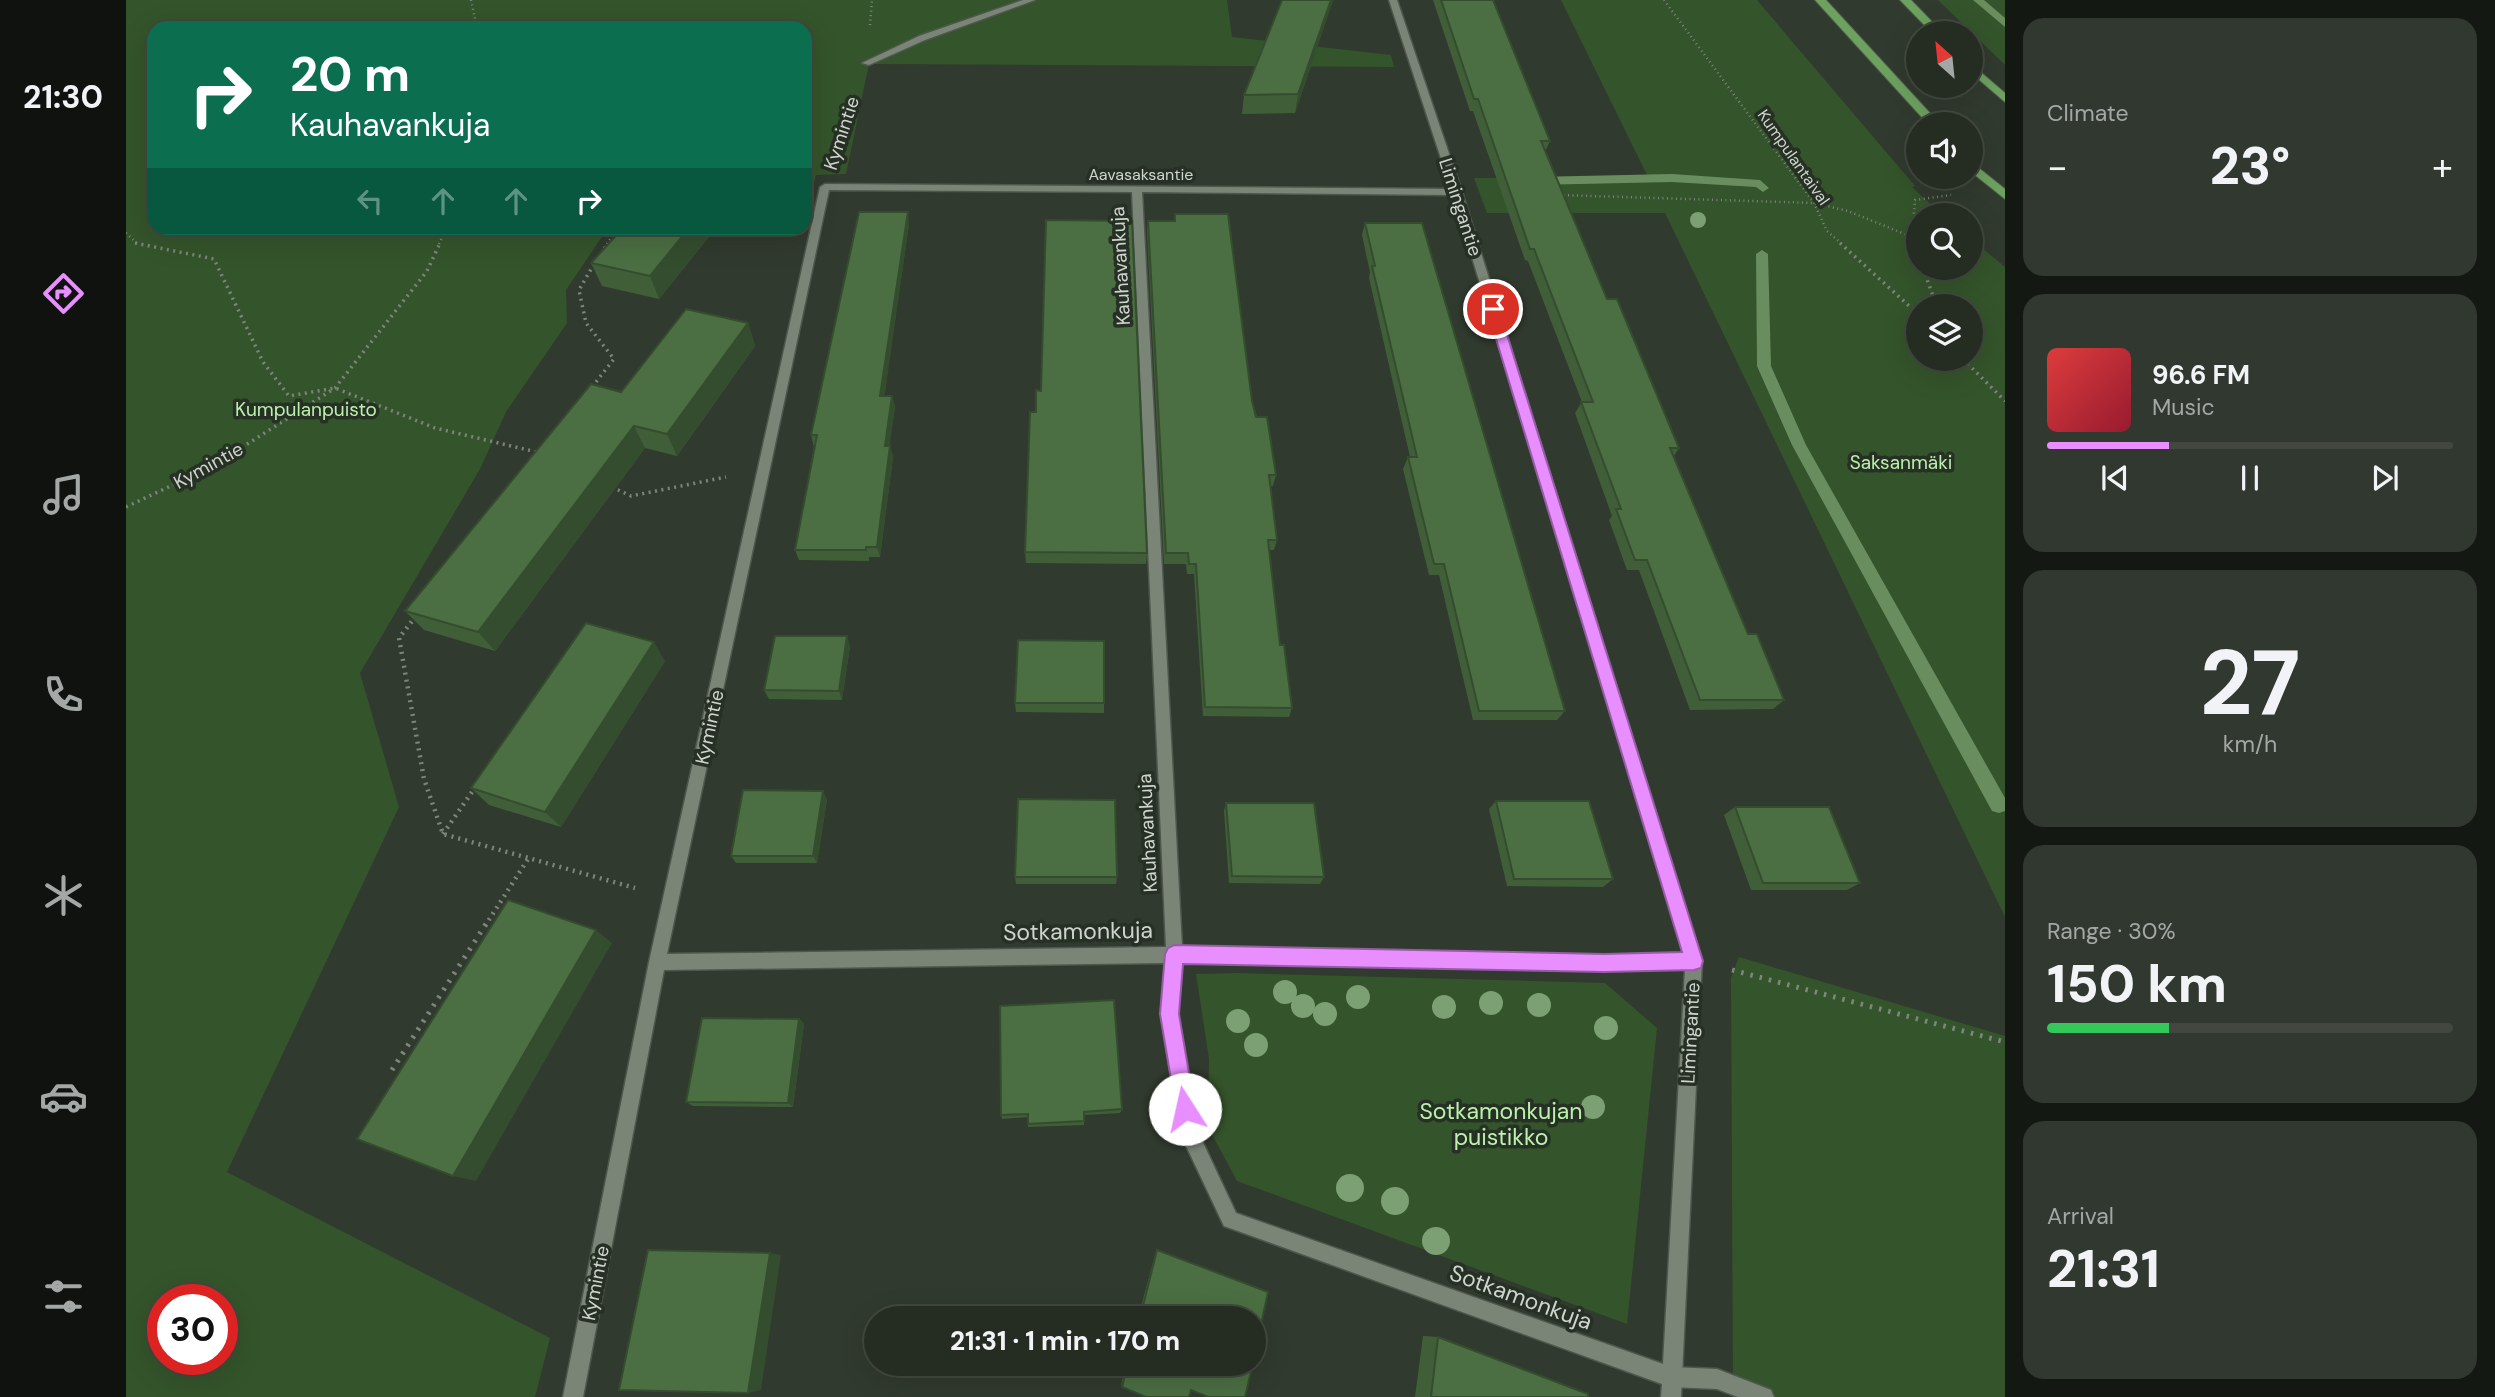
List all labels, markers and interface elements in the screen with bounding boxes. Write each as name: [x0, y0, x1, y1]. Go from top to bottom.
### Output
north arrow: [1906, 21, 1983, 98]
map controls: [1906, 21, 1983, 371]
text: 20 m: [290, 42, 410, 106]
icon: right: [175, 49, 266, 140]
text: 21:30: [23, 76, 103, 118]
street label: Kymintie: [818, 93, 865, 173]
text: Climate: [2047, 98, 2129, 128]
text: Kauhavankuja: [290, 104, 490, 146]
street label: Kumpulantaival: [1753, 105, 1834, 209]
button: sound: [1906, 112, 1983, 189]
text: 23°: [2210, 132, 2290, 200]
text: −: [2047, 142, 2068, 192]
text: +: [2432, 142, 2453, 192]
street label: Limingantie: [1433, 155, 1488, 259]
street label: Aavasaksantie: [1089, 164, 1193, 185]
icon: left: [351, 182, 389, 220]
icon: ahead: [424, 182, 462, 220]
icon: ahead: [497, 182, 535, 220]
icon: right: [570, 182, 608, 220]
button: search: [1906, 203, 1983, 280]
street label: Kauhavankuja: [1105, 206, 1136, 326]
icon: directions: [39, 269, 88, 318]
pin: [1463, 279, 1523, 339]
icon: arrive: [1474, 290, 1512, 328]
button: layers: [1906, 294, 1983, 371]
text: 96.6 FM: [2152, 358, 2250, 392]
text: Music: [2152, 392, 2215, 422]
park label: Kumpulanpuisto: [235, 397, 377, 422]
street label: Kymintie: [169, 436, 247, 495]
park label: Saksanmäki: [1850, 450, 1952, 475]
icon: previous: [2096, 459, 2134, 497]
icon: pause: [2231, 459, 2269, 497]
icon: next: [2366, 459, 2404, 497]
icon: music: [39, 470, 88, 519]
text: 27: [2200, 624, 2300, 742]
icon: phone: [39, 670, 88, 719]
street label: Kymintie: [689, 687, 730, 767]
text: km/h: [2223, 729, 2277, 759]
street label: Kauhavankuja: [1132, 773, 1163, 893]
icon: climate: [39, 871, 88, 920]
street label: Sotkamonkuja: [1003, 915, 1153, 947]
text: Range · 30%: [2047, 916, 2176, 946]
text: 150 km: [2047, 950, 2227, 1018]
street label: Limingantie: [1675, 982, 1706, 1084]
icon: car: [39, 1072, 88, 1121]
position arrow: [1148, 1072, 1222, 1146]
park label: Sotkamonkujan puistikko: [1420, 1096, 1582, 1152]
text: Arrival: [2047, 1201, 2114, 1231]
text: 21:31: [2047, 1235, 2160, 1303]
street label: Kymintie: [576, 1243, 615, 1323]
street label: Sotkamonkuja: [1446, 1257, 1596, 1337]
icon: filters: [39, 1272, 88, 1321]
speed limit sign: 30: [147, 1284, 238, 1375]
text: 21:31 · 1 min · 170 m: [950, 1324, 1180, 1358]

